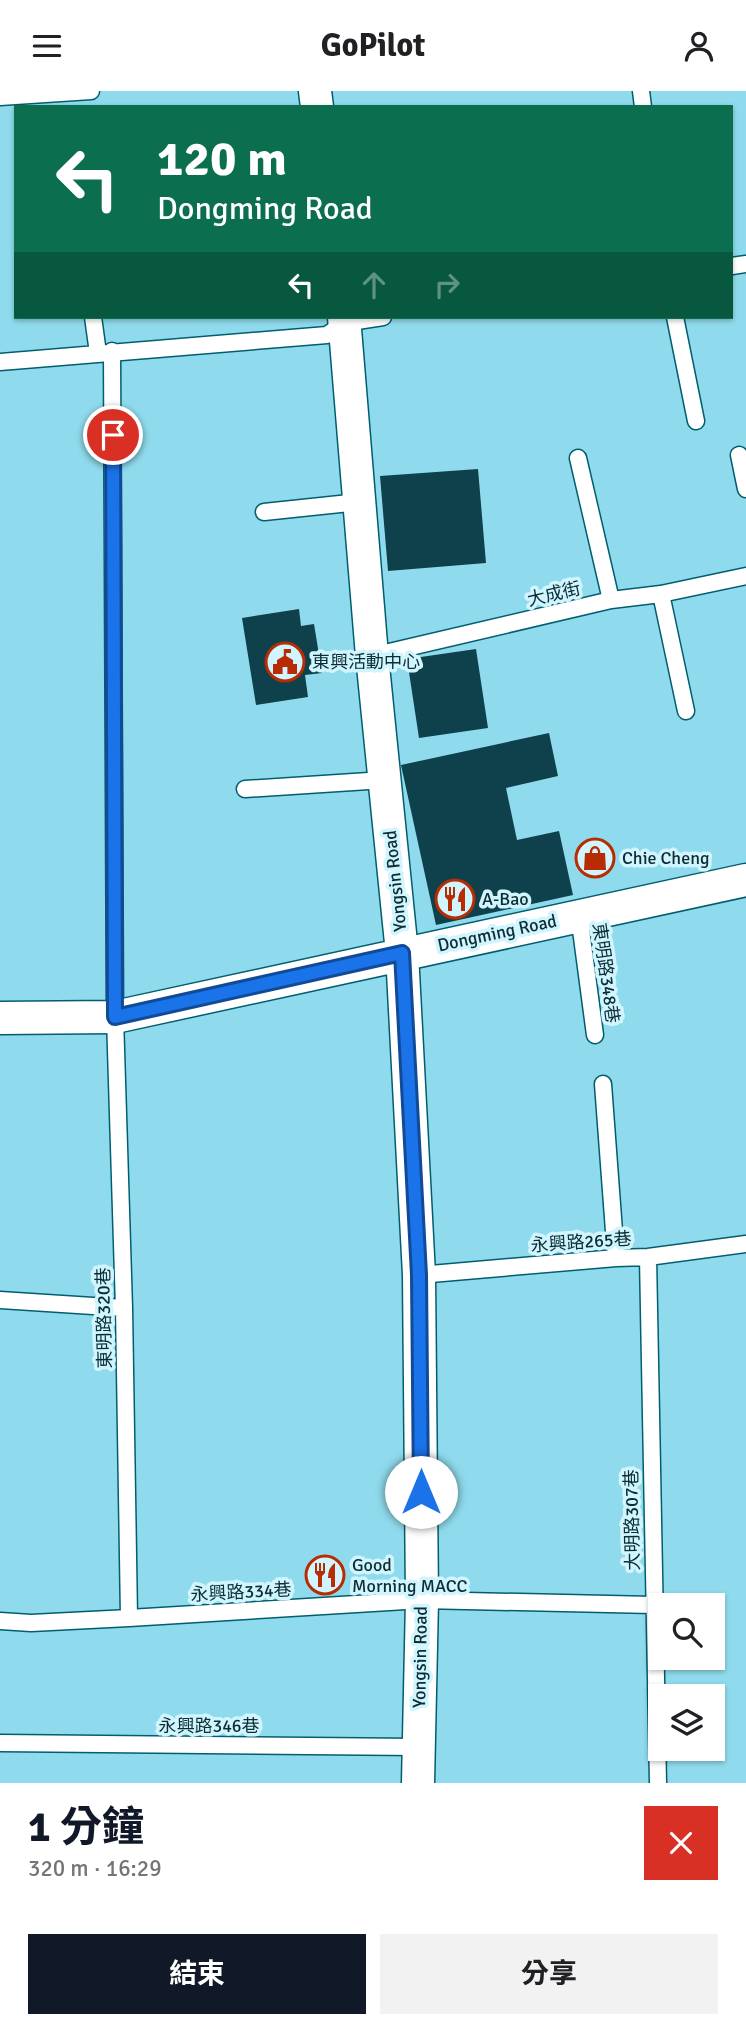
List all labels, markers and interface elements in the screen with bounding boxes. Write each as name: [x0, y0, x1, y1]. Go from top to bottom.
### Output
text: GoPilot: [321, 26, 425, 65]
icon: menu: [28, 27, 66, 65]
icon: person: [680, 27, 718, 65]
text: 120 m: [157, 129, 287, 189]
icon: left: [42, 133, 133, 224]
text: Dongming Road: [157, 189, 373, 228]
icon: left: [282, 266, 320, 304]
icon: ahead: [355, 266, 393, 304]
icon: right: [428, 266, 466, 304]
pin: [83, 405, 143, 465]
icon: arrive: [94, 416, 132, 454]
street label: 大成街: [525, 577, 583, 611]
public building icon: 東興活動中心: [264, 641, 306, 683]
place label: 東興活動中心: [312, 651, 420, 673]
street label: Yongsin Road: [379, 829, 411, 933]
shop icon: Chie Cheng: [574, 837, 616, 879]
place label: Chie Cheng: [622, 847, 710, 869]
restaurant icon: A-Bao: [434, 878, 476, 920]
place label: A-Bao: [482, 888, 529, 910]
street label: Dongming Road: [435, 910, 559, 956]
street label: 東明路348巷: [588, 921, 624, 1025]
street label: 永興路265巷: [530, 1227, 632, 1257]
street label: 東明路320巷: [92, 1267, 116, 1369]
position arrow: [384, 1455, 458, 1529]
street label: 大明路307巷: [620, 1469, 644, 1571]
restaurant icon: Good Morning MACC: [304, 1554, 346, 1596]
place label: Good Morning MACC: [352, 1554, 468, 1597]
street label: 永興路334巷: [190, 1578, 292, 1606]
map controls: [648, 1593, 725, 1761]
button: search: [648, 1593, 725, 1670]
street label: Yongsin Road: [408, 1606, 432, 1708]
button: layers: [648, 1684, 725, 1761]
street label: 永興路346巷: [158, 1715, 260, 1737]
text: 1 分鐘: [28, 1802, 144, 1853]
button: close: [644, 1806, 718, 1880]
text: 320 m · 16:29: [28, 1854, 162, 1883]
button: 結束: [28, 1934, 366, 2014]
button: 分享: [380, 1934, 718, 2014]

